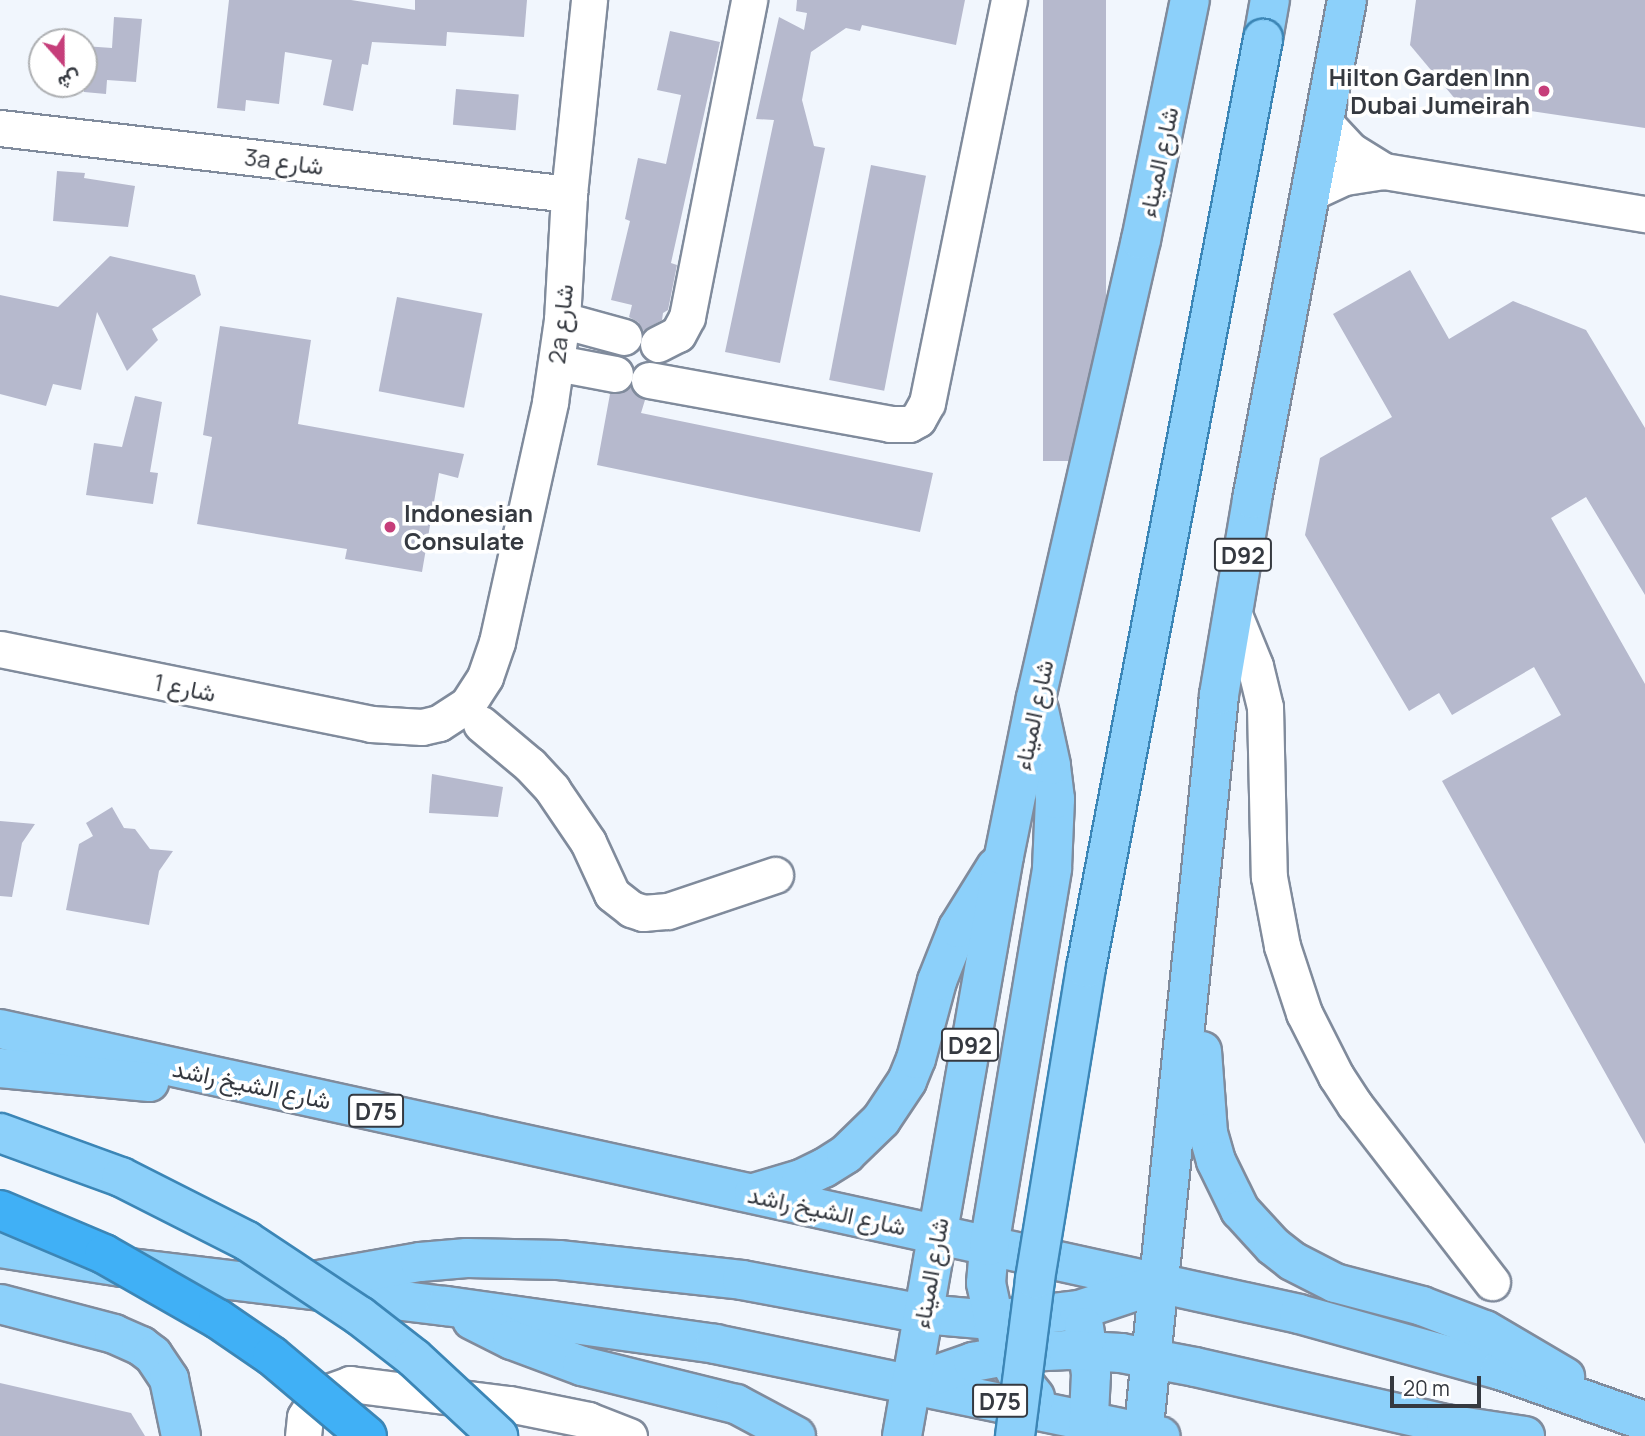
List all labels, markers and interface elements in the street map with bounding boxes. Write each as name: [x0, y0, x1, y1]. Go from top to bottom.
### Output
north arrow: [28, 28, 98, 98]
place label: Hilton Garden Inn Dubai Jumeirah: [1329, 63, 1530, 119]
text: ش: [54, 65, 85, 97]
marker: Hilton Garden Inn Dubai Jumeirah: [1536, 83, 1552, 99]
street label: شارع الميناء: [1132, 104, 1184, 220]
street label: 3a شارع: [243, 142, 325, 180]
street label: 2a شارع: [541, 283, 579, 365]
place label: Indonesian Consulate: [404, 499, 533, 555]
marker: Indonesian Consulate: [382, 519, 398, 535]
road number: D92: [1213, 536, 1273, 575]
street label: شارع الميناء: [1007, 657, 1059, 773]
street label: شارع 1: [152, 667, 218, 707]
road number: D92: [940, 1026, 1000, 1064]
street label: شارع الشيخ راشد: [170, 1053, 334, 1115]
road number: D75: [348, 1092, 404, 1130]
street label: شارع الشيخ راشد: [745, 1179, 909, 1241]
street label: شارع الميناء: [906, 1215, 954, 1331]
scale bar: [1393, 1362, 1484, 1406]
text: 20 m: [1403, 1374, 1450, 1402]
road number: D75: [972, 1382, 1028, 1420]

